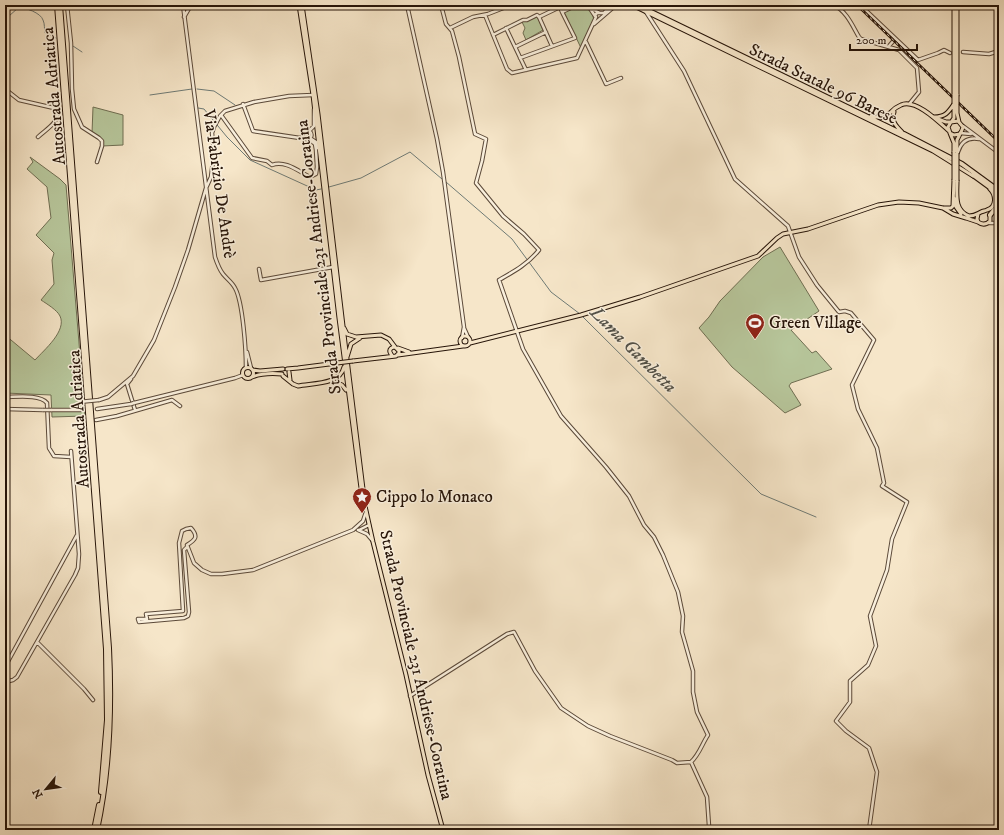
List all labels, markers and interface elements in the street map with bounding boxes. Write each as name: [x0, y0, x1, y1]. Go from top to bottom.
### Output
street label: Autostrada Adriatica: [37, 25, 71, 166]
scale bar: [850, 26, 917, 52]
text: 200 m: [856, 33, 886, 48]
street label: Strada Statale 96 Barese: [745, 39, 901, 129]
street label: Via Fabrizio De Andrè: [198, 107, 240, 260]
street label: Strada Provinciale 231 Andriese-Coratina: [291, 118, 347, 395]
water label: Lama Gambetta: [585, 302, 681, 398]
sports icon: Green Village: [744, 312, 766, 340]
place label: Green Village: [769, 312, 862, 334]
street label: Autostrada Adriatica: [63, 348, 95, 489]
place icon: Cippo lo Monaco: [351, 486, 373, 514]
place label: Cippo lo Monaco: [376, 486, 493, 508]
street label: Strada Provinciale 231 Andriese-Coratina: [374, 528, 458, 803]
north arrow: [26, 769, 66, 809]
text: N: [30, 786, 46, 801]

